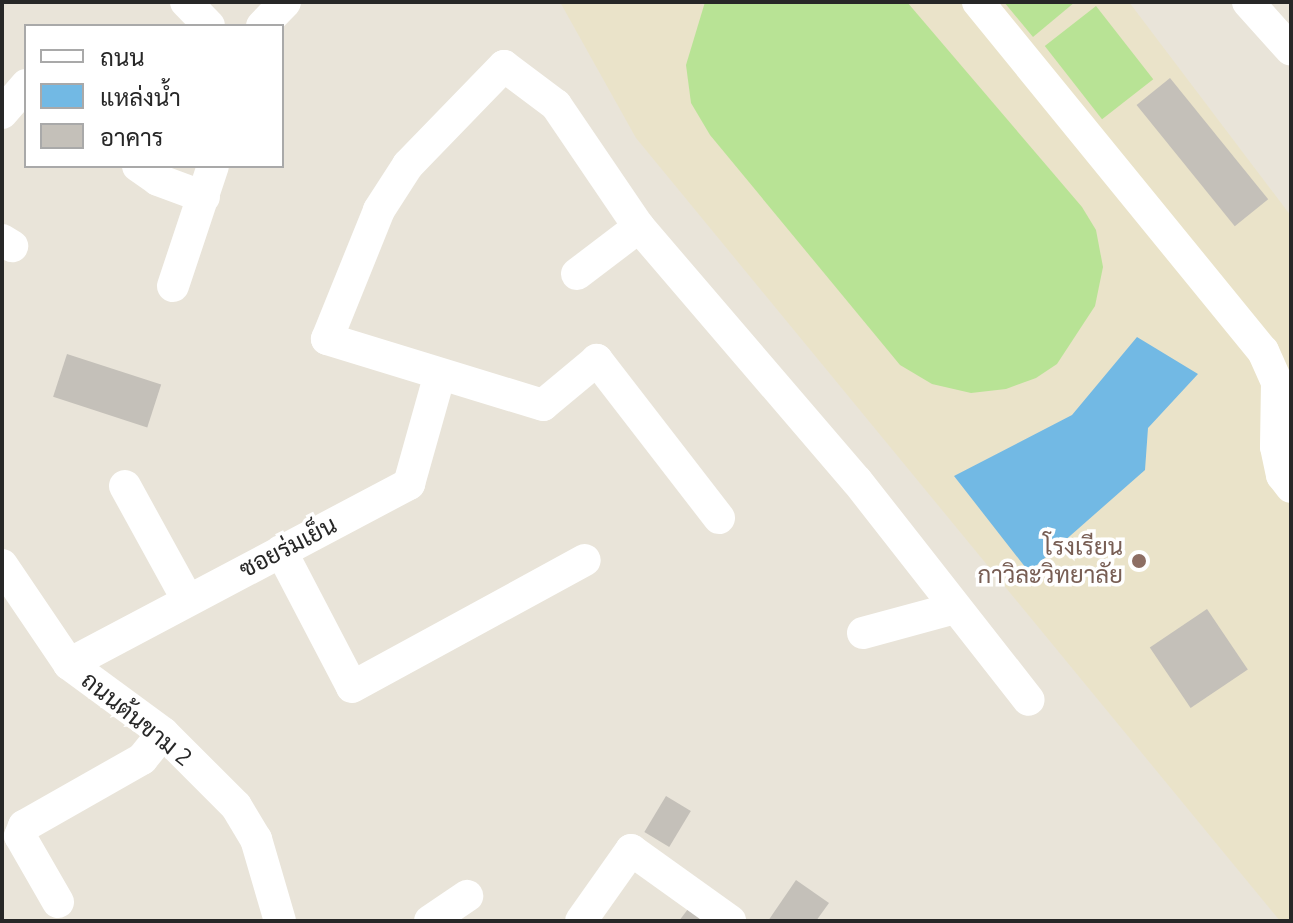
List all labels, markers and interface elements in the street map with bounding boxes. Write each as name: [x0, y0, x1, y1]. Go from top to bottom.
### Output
legend: [24, 24, 284, 168]
text: ถนน: [100, 44, 145, 71]
text: แหล่งน้ำ: [100, 84, 181, 111]
text: อาคาร: [100, 124, 163, 151]
street label: ซอยร่มเย็น: [235, 510, 341, 584]
place label: โรงเรียน กาวิละวิทยาลัย: [977, 533, 1123, 589]
marker: โรงเรียน กาวิละวิทยาลัย: [1130, 552, 1148, 570]
street label: ถนนต้นขาม 2: [76, 666, 198, 772]

